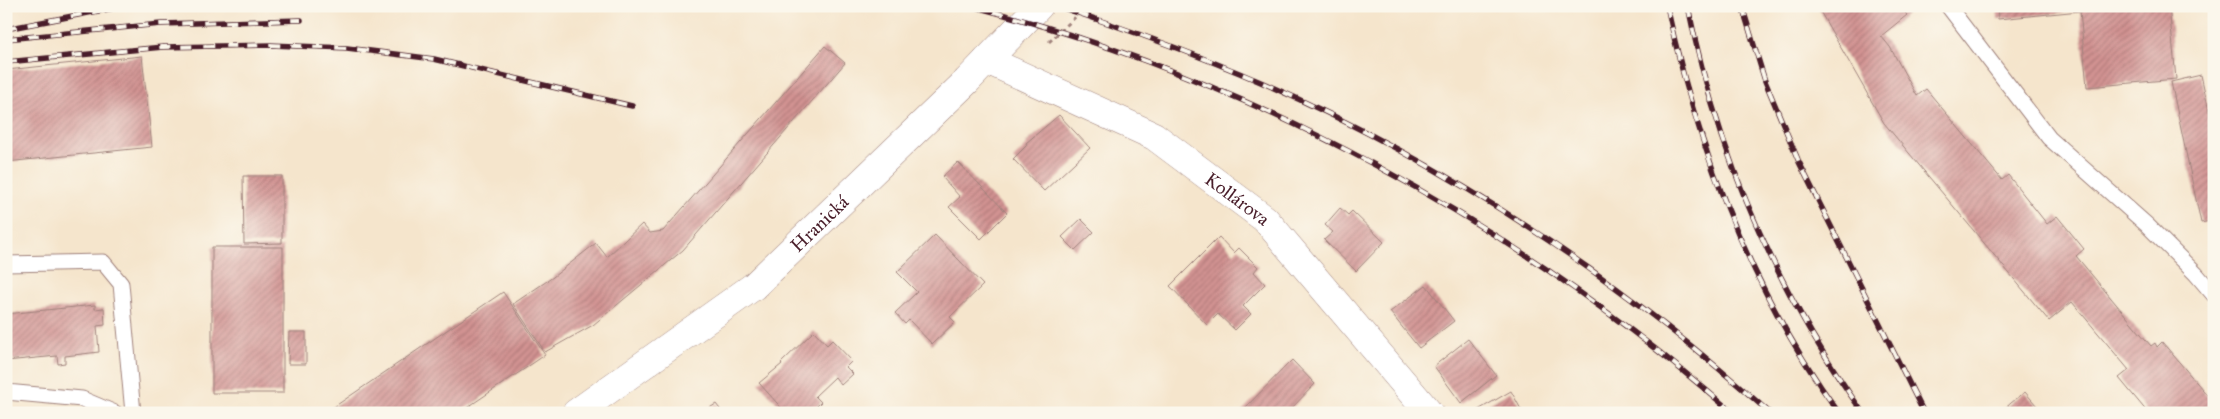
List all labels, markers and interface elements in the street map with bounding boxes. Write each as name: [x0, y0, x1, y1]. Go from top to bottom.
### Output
street label: Kollárova: [1201, 167, 1275, 231]
street label: Hranická: [786, 190, 854, 257]

